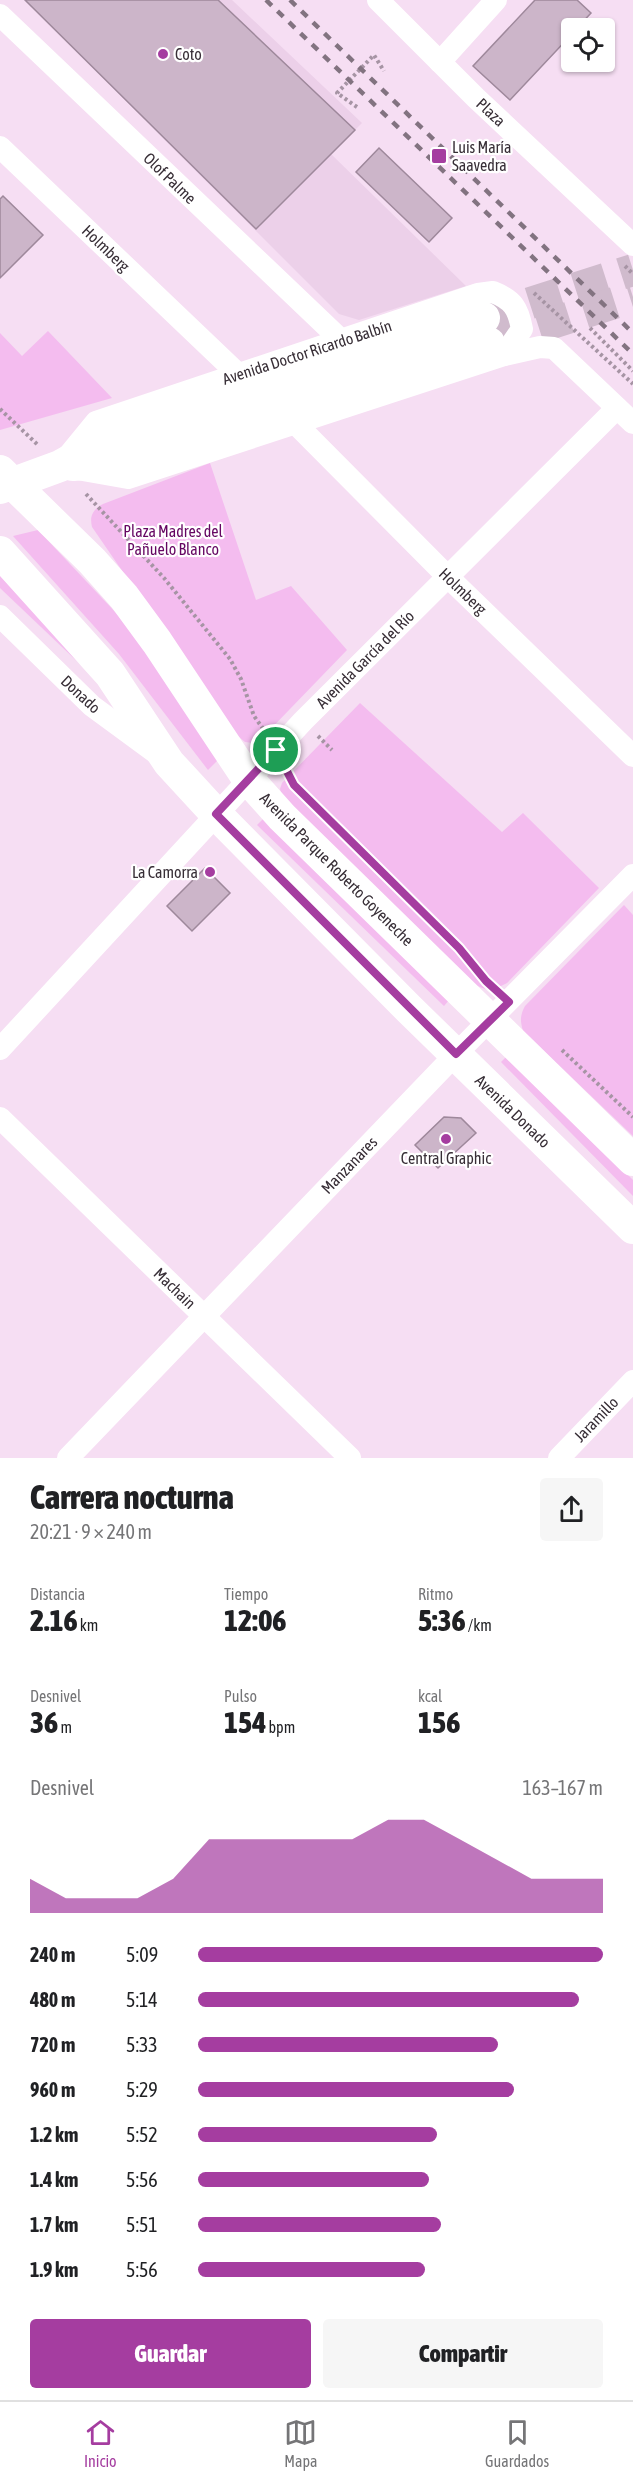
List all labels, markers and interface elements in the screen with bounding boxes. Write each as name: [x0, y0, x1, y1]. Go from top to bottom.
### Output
map controls: [561, 18, 615, 72]
button: locate: [561, 18, 615, 72]
place label: Coto: [175, 45, 202, 63]
marker: Coto: [156, 47, 170, 61]
street label: Plaza: [473, 94, 509, 130]
place label: Luis María Saavedra: [452, 138, 511, 174]
marker: Luis María Saavedra: [430, 147, 448, 165]
street label: Olof Palme: [140, 149, 200, 207]
street label: Holmberg: [78, 221, 133, 276]
street label: Avenida Doctor Ricardo Balbín: [220, 316, 394, 388]
park label: Plaza Madres del Pañuelo Blanco: [123, 522, 224, 558]
street label: Holmberg: [435, 564, 490, 619]
street label: Avenida García del Río: [312, 606, 418, 712]
street label: Donado: [58, 671, 104, 717]
pin: [250, 724, 301, 775]
icon: arrive: [259, 733, 292, 766]
street label: Avenida Parque Roberto Goyeneche: [256, 789, 417, 950]
place label: La Camorra: [132, 863, 198, 881]
marker: La Camorra: [203, 865, 217, 879]
street label: Avenida Donado: [472, 1071, 554, 1151]
marker: Central Graphic: [439, 1132, 453, 1146]
street label: Manzanares: [318, 1133, 381, 1197]
place label: Central Graphic: [401, 1149, 491, 1168]
street label: Machain: [151, 1264, 199, 1312]
street label: Jaramillo: [570, 1393, 622, 1445]
text: Carrera nocturna: [30, 1478, 234, 1516]
button: share: [540, 1478, 603, 1541]
text: 20:21 · 9 × 240 m: [30, 1520, 152, 1543]
text: Distancia: [30, 1585, 85, 1603]
text: Tiempo: [224, 1585, 268, 1603]
text: Ritmo: [418, 1585, 453, 1603]
text: 2.16: [30, 1603, 78, 1637]
text: 12:06: [224, 1603, 286, 1637]
text: 5:36: [418, 1603, 466, 1637]
text: km: [78, 1616, 98, 1634]
text: /km: [466, 1616, 492, 1634]
text: Desnivel: [30, 1687, 81, 1705]
text: Pulso: [224, 1687, 257, 1705]
text: kcal: [418, 1687, 442, 1705]
text: 36: [30, 1705, 58, 1739]
text: 154: [224, 1705, 266, 1739]
text: 156: [418, 1705, 460, 1739]
text: m: [58, 1718, 72, 1736]
text: bpm: [266, 1718, 295, 1736]
text: Desnivel: [30, 1776, 94, 1799]
text: 163–167 m: [522, 1776, 603, 1799]
text: 240 m: [30, 1943, 75, 1966]
text: 5:09: [126, 1943, 158, 1966]
text: 480 m: [30, 1988, 75, 2011]
text: 5:14: [126, 1988, 158, 2011]
text: 720 m: [30, 2033, 75, 2056]
text: 5:33: [126, 2033, 158, 2056]
text: 960 m: [30, 2078, 75, 2101]
text: 5:29: [126, 2078, 158, 2101]
text: 1.2 km: [30, 2123, 78, 2146]
text: 5:52: [126, 2123, 158, 2146]
text: 1.4 km: [30, 2168, 78, 2191]
text: 5:56: [126, 2168, 158, 2191]
text: 1.7 km: [30, 2213, 78, 2236]
text: 5:51: [126, 2213, 158, 2236]
text: 1.9 km: [30, 2258, 78, 2281]
text: 5:56: [126, 2258, 158, 2281]
button: Guardar: [30, 2319, 311, 2388]
button: Compartir: [323, 2319, 603, 2388]
tab: Inicio: [84, 2416, 117, 2470]
tab: Mapa: [284, 2416, 318, 2470]
tab: Guardados: [485, 2416, 549, 2470]

